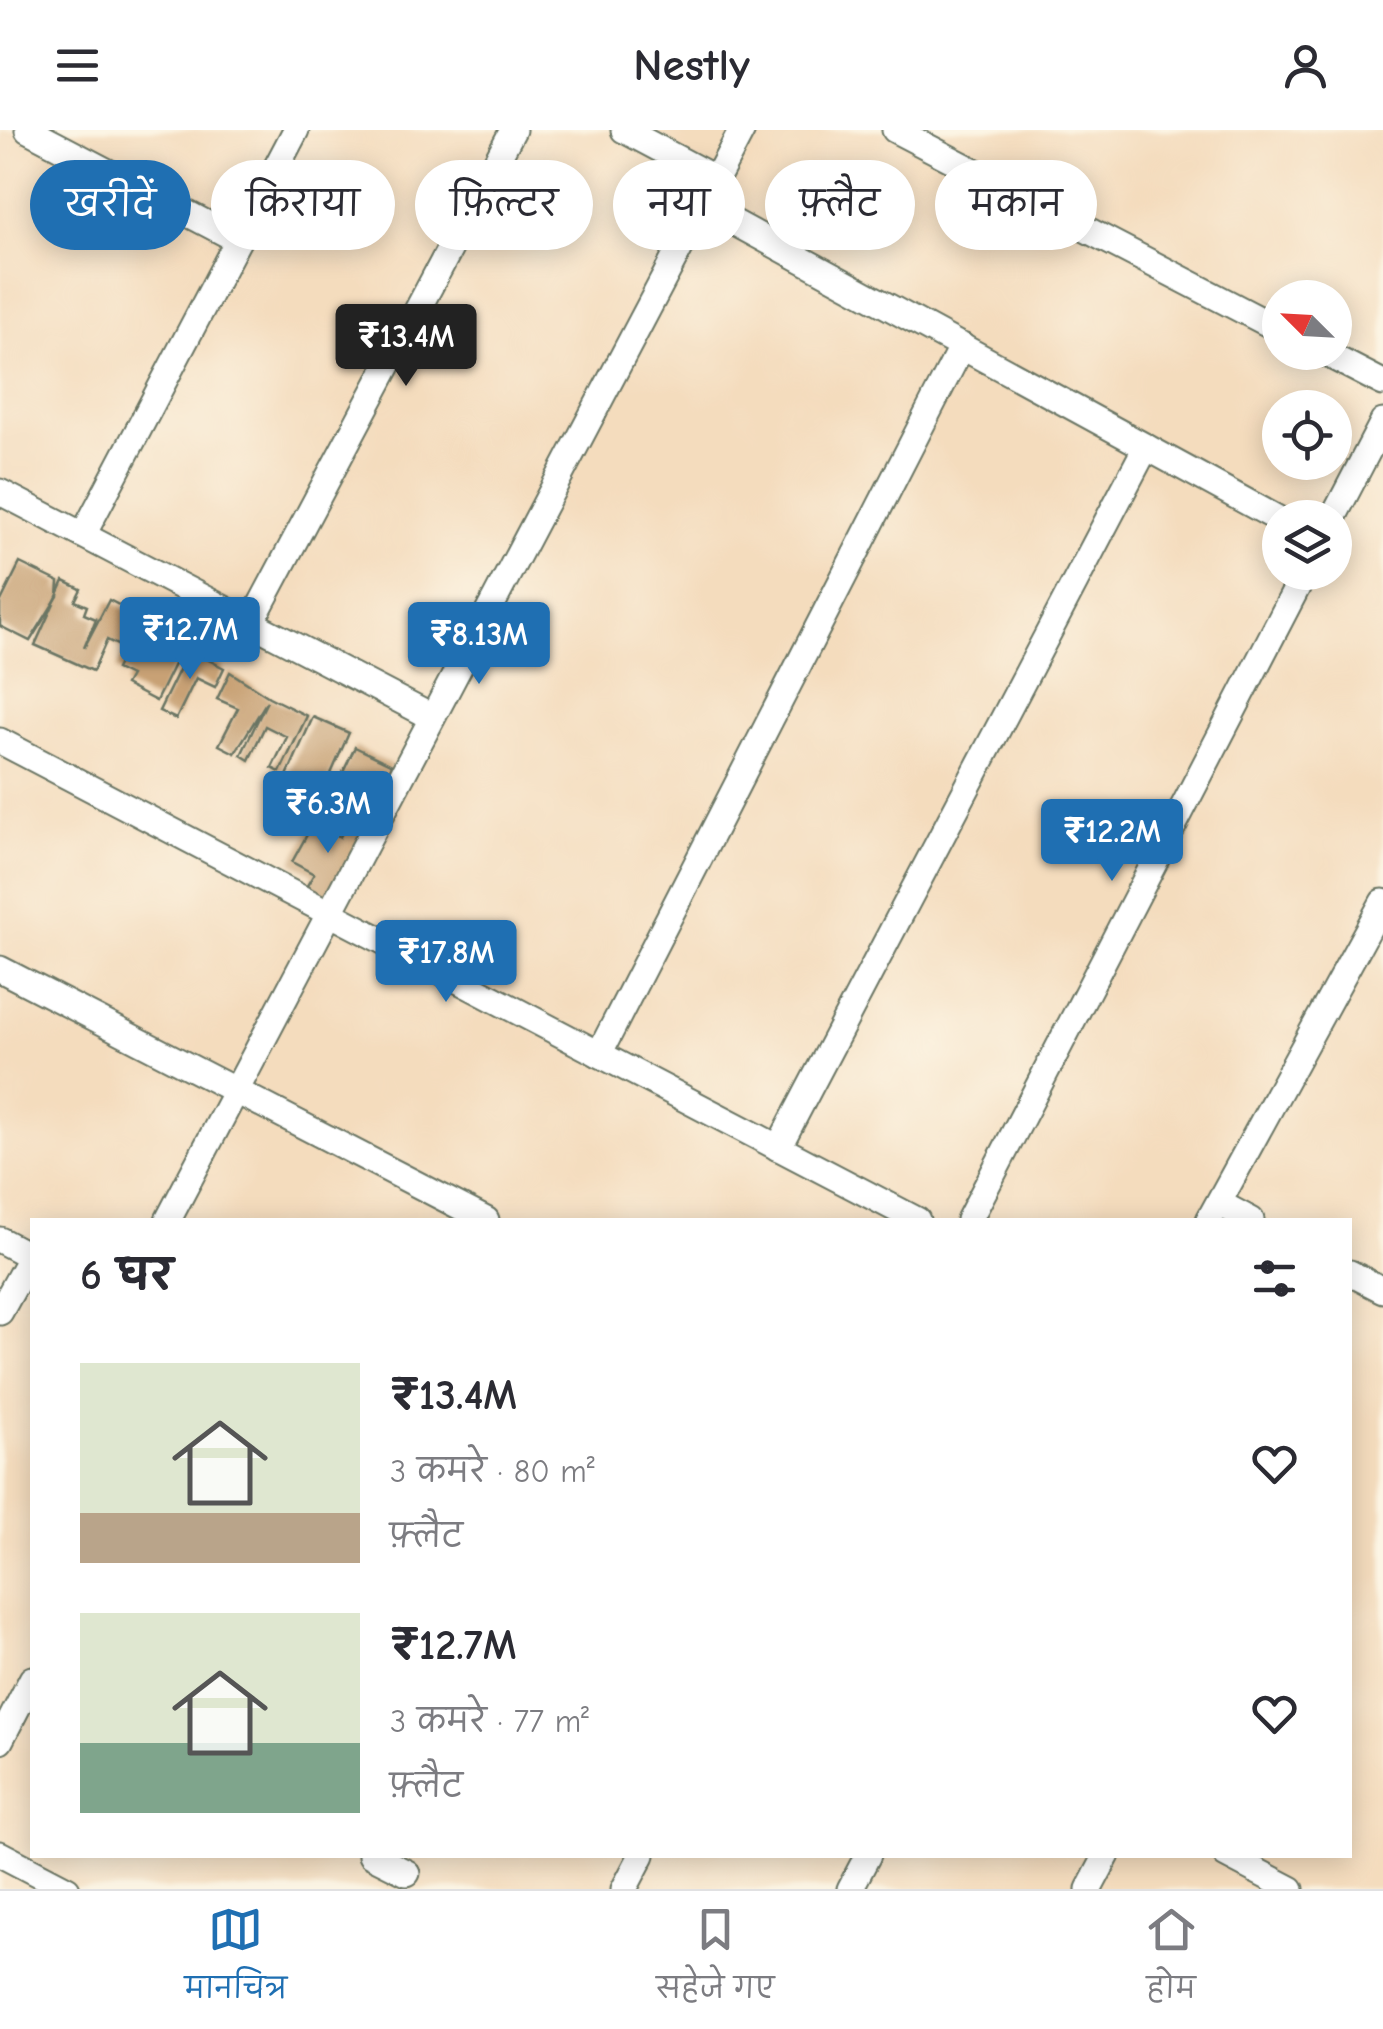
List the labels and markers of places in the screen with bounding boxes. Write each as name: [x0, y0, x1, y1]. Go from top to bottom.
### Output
pin: ₹13.4M: [325, 304, 487, 389]
pin: ₹12.7M: [109, 597, 271, 682]
pin: ₹8.13M: [398, 602, 560, 687]
pin: ₹6.3M: [258, 771, 398, 856]
pin: ₹12.2M: [1031, 799, 1193, 884]
pin: ₹17.8M: [365, 920, 527, 1005]

